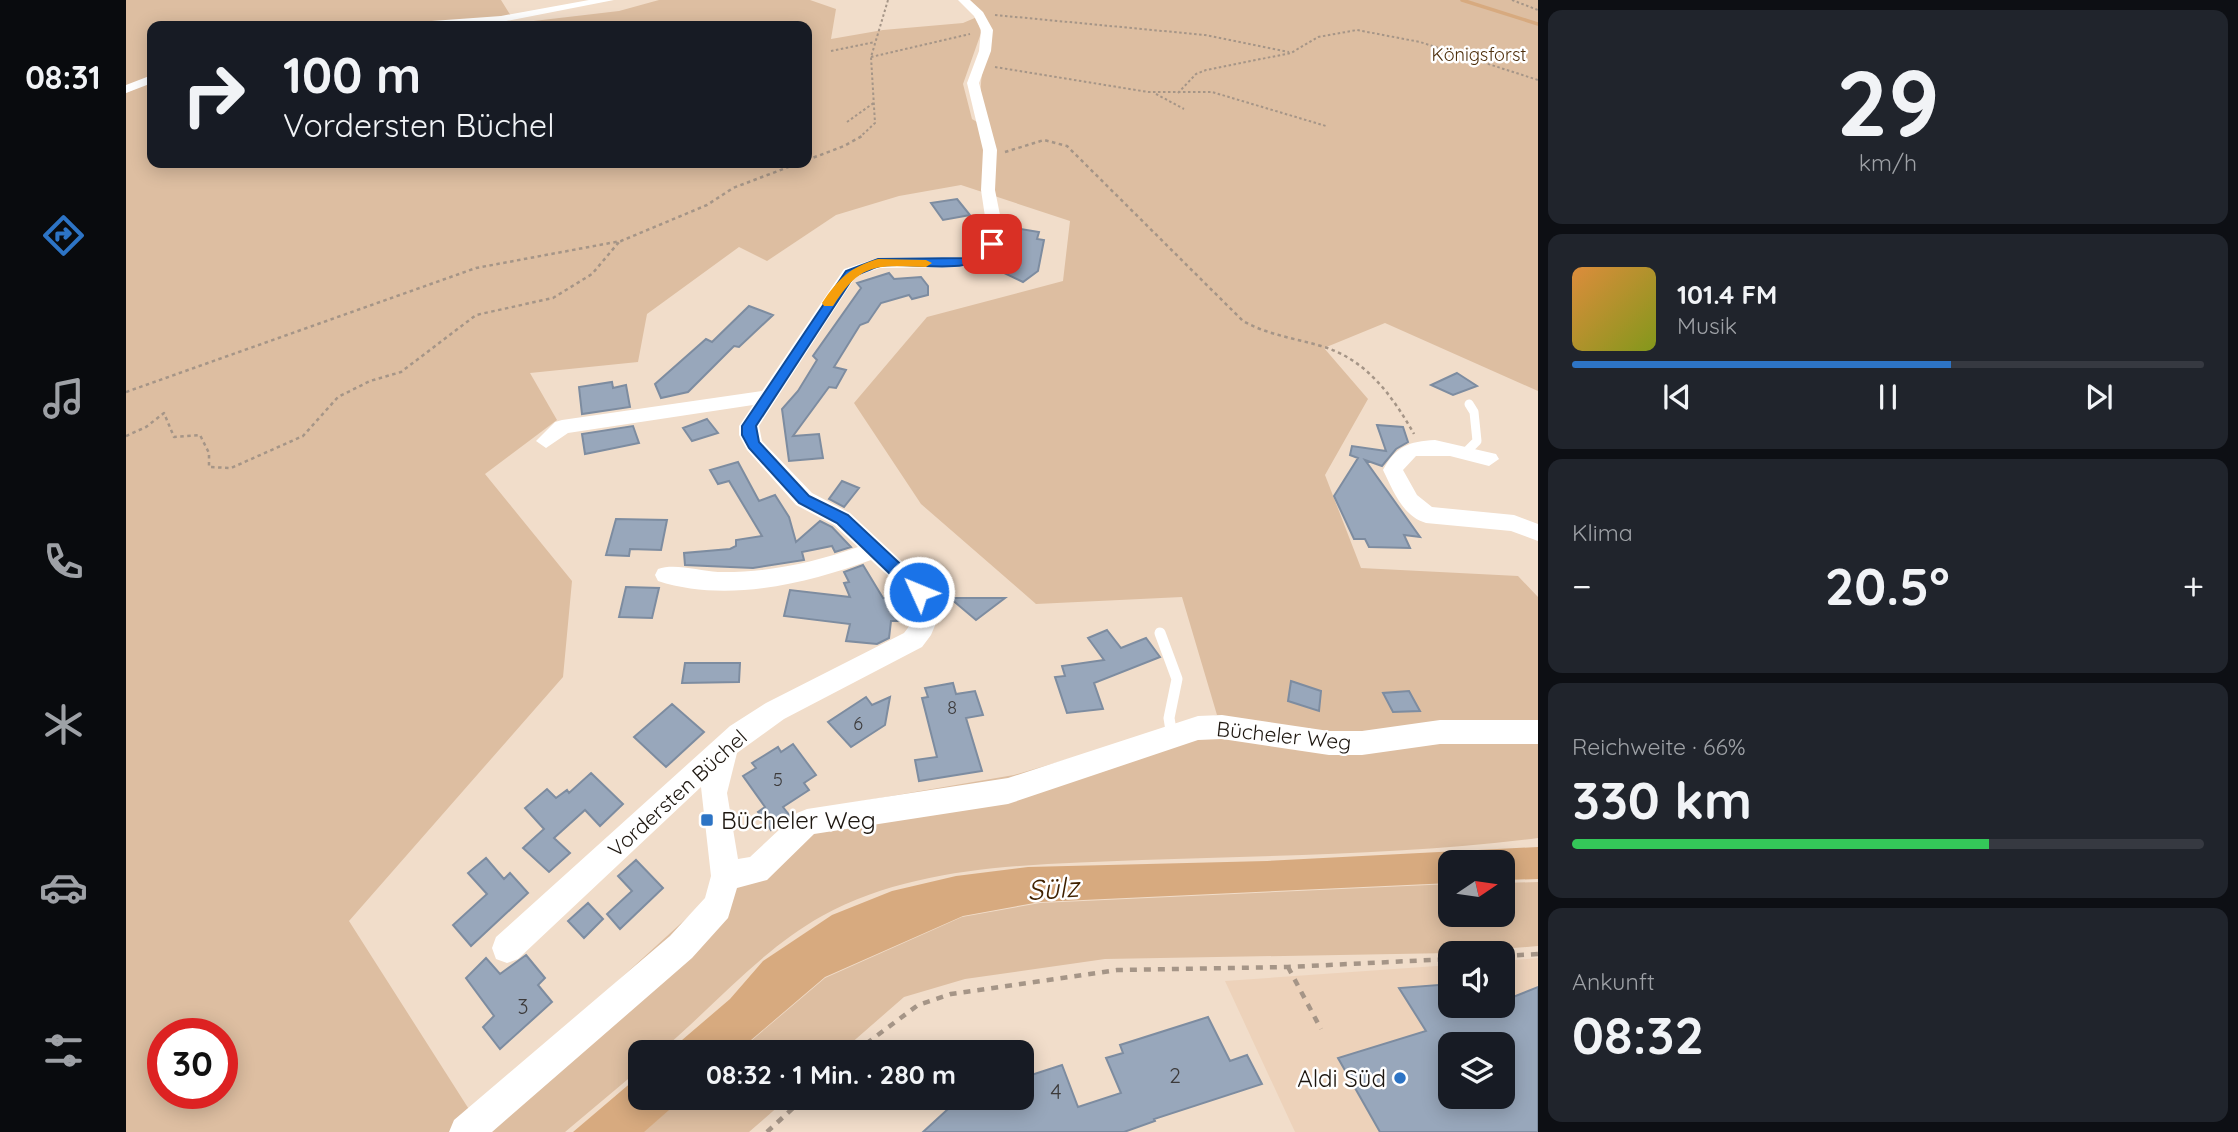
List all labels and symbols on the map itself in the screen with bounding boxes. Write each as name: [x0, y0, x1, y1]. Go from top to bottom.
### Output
park label: Königsforst: [1432, 43, 1526, 66]
pin: [962, 214, 1022, 274]
position arrow: [882, 555, 956, 629]
house number: 8: [947, 696, 957, 719]
house number: 6: [853, 712, 863, 735]
street label: Bücheler Weg: [1215, 715, 1353, 755]
street label: Vordersten Büchel: [602, 724, 752, 862]
house number: 5: [773, 768, 783, 791]
place label: Bücheler Weg: [721, 805, 876, 835]
marker: Bücheler Weg: [699, 812, 715, 828]
north arrow: [1438, 850, 1516, 928]
water label: Sülz: [1026, 869, 1082, 907]
house number: 3: [517, 993, 529, 1019]
speed limit sign: 30: [147, 1018, 238, 1109]
house number: 2: [1169, 1062, 1181, 1088]
place label: Aldi Süd: [1297, 1063, 1386, 1093]
marker: Aldi Süd: [1392, 1070, 1408, 1086]
house number: 4: [1050, 1078, 1062, 1104]

